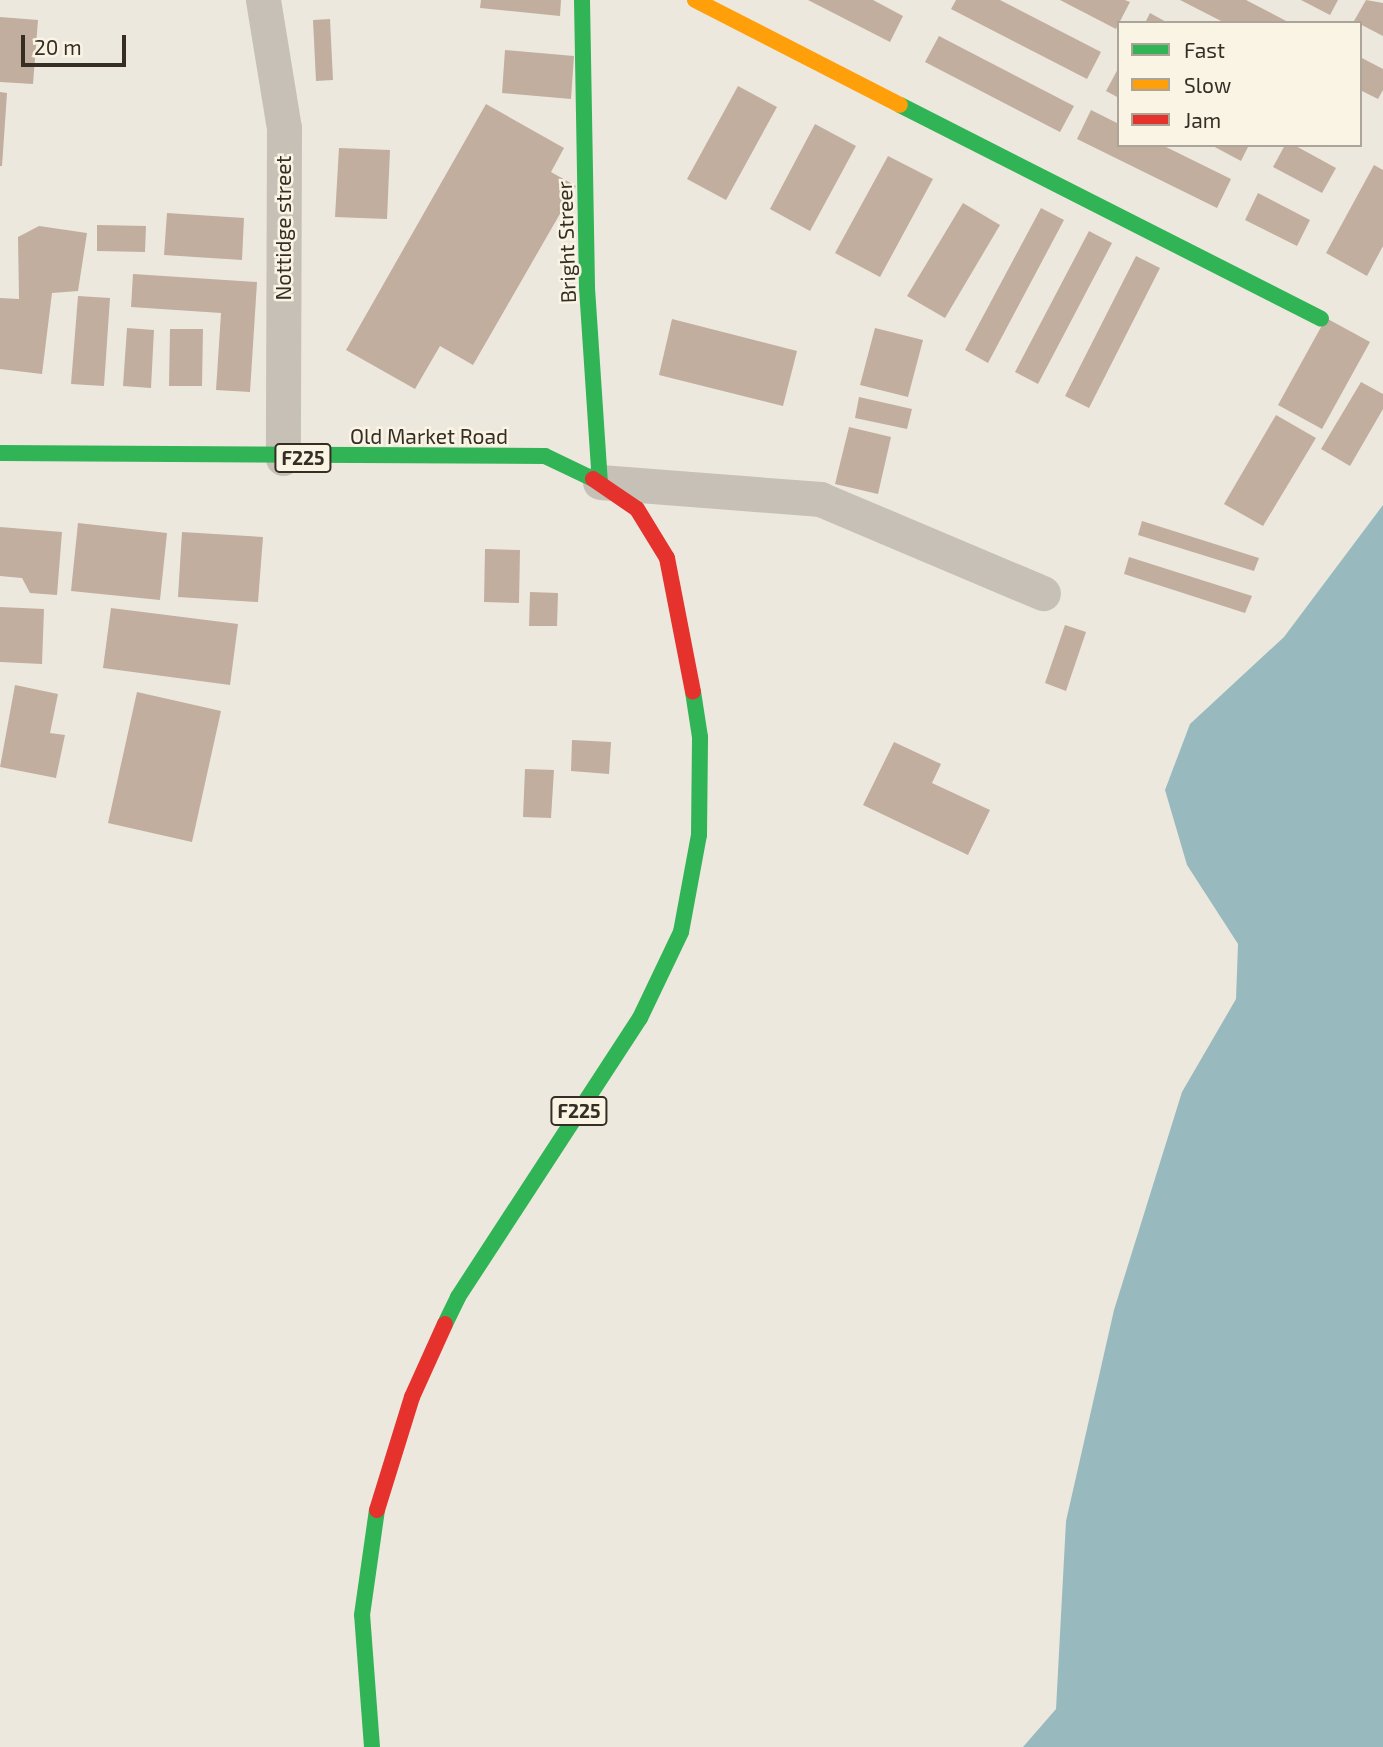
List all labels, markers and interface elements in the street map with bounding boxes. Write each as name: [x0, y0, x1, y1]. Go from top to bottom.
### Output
scale bar: [24, 21, 130, 65]
legend: [1117, 21, 1362, 147]
text: 20 m: [34, 34, 82, 59]
text: Fast: [1184, 37, 1225, 62]
text: Slow: [1184, 72, 1231, 97]
text: Jam: [1184, 107, 1221, 132]
street label: Nottidge street: [270, 156, 296, 300]
street label: Bright Streer: [551, 181, 581, 303]
street label: Old Market Road: [350, 423, 508, 449]
road number: F225: [273, 442, 333, 474]
road number: F225: [549, 1096, 609, 1126]

